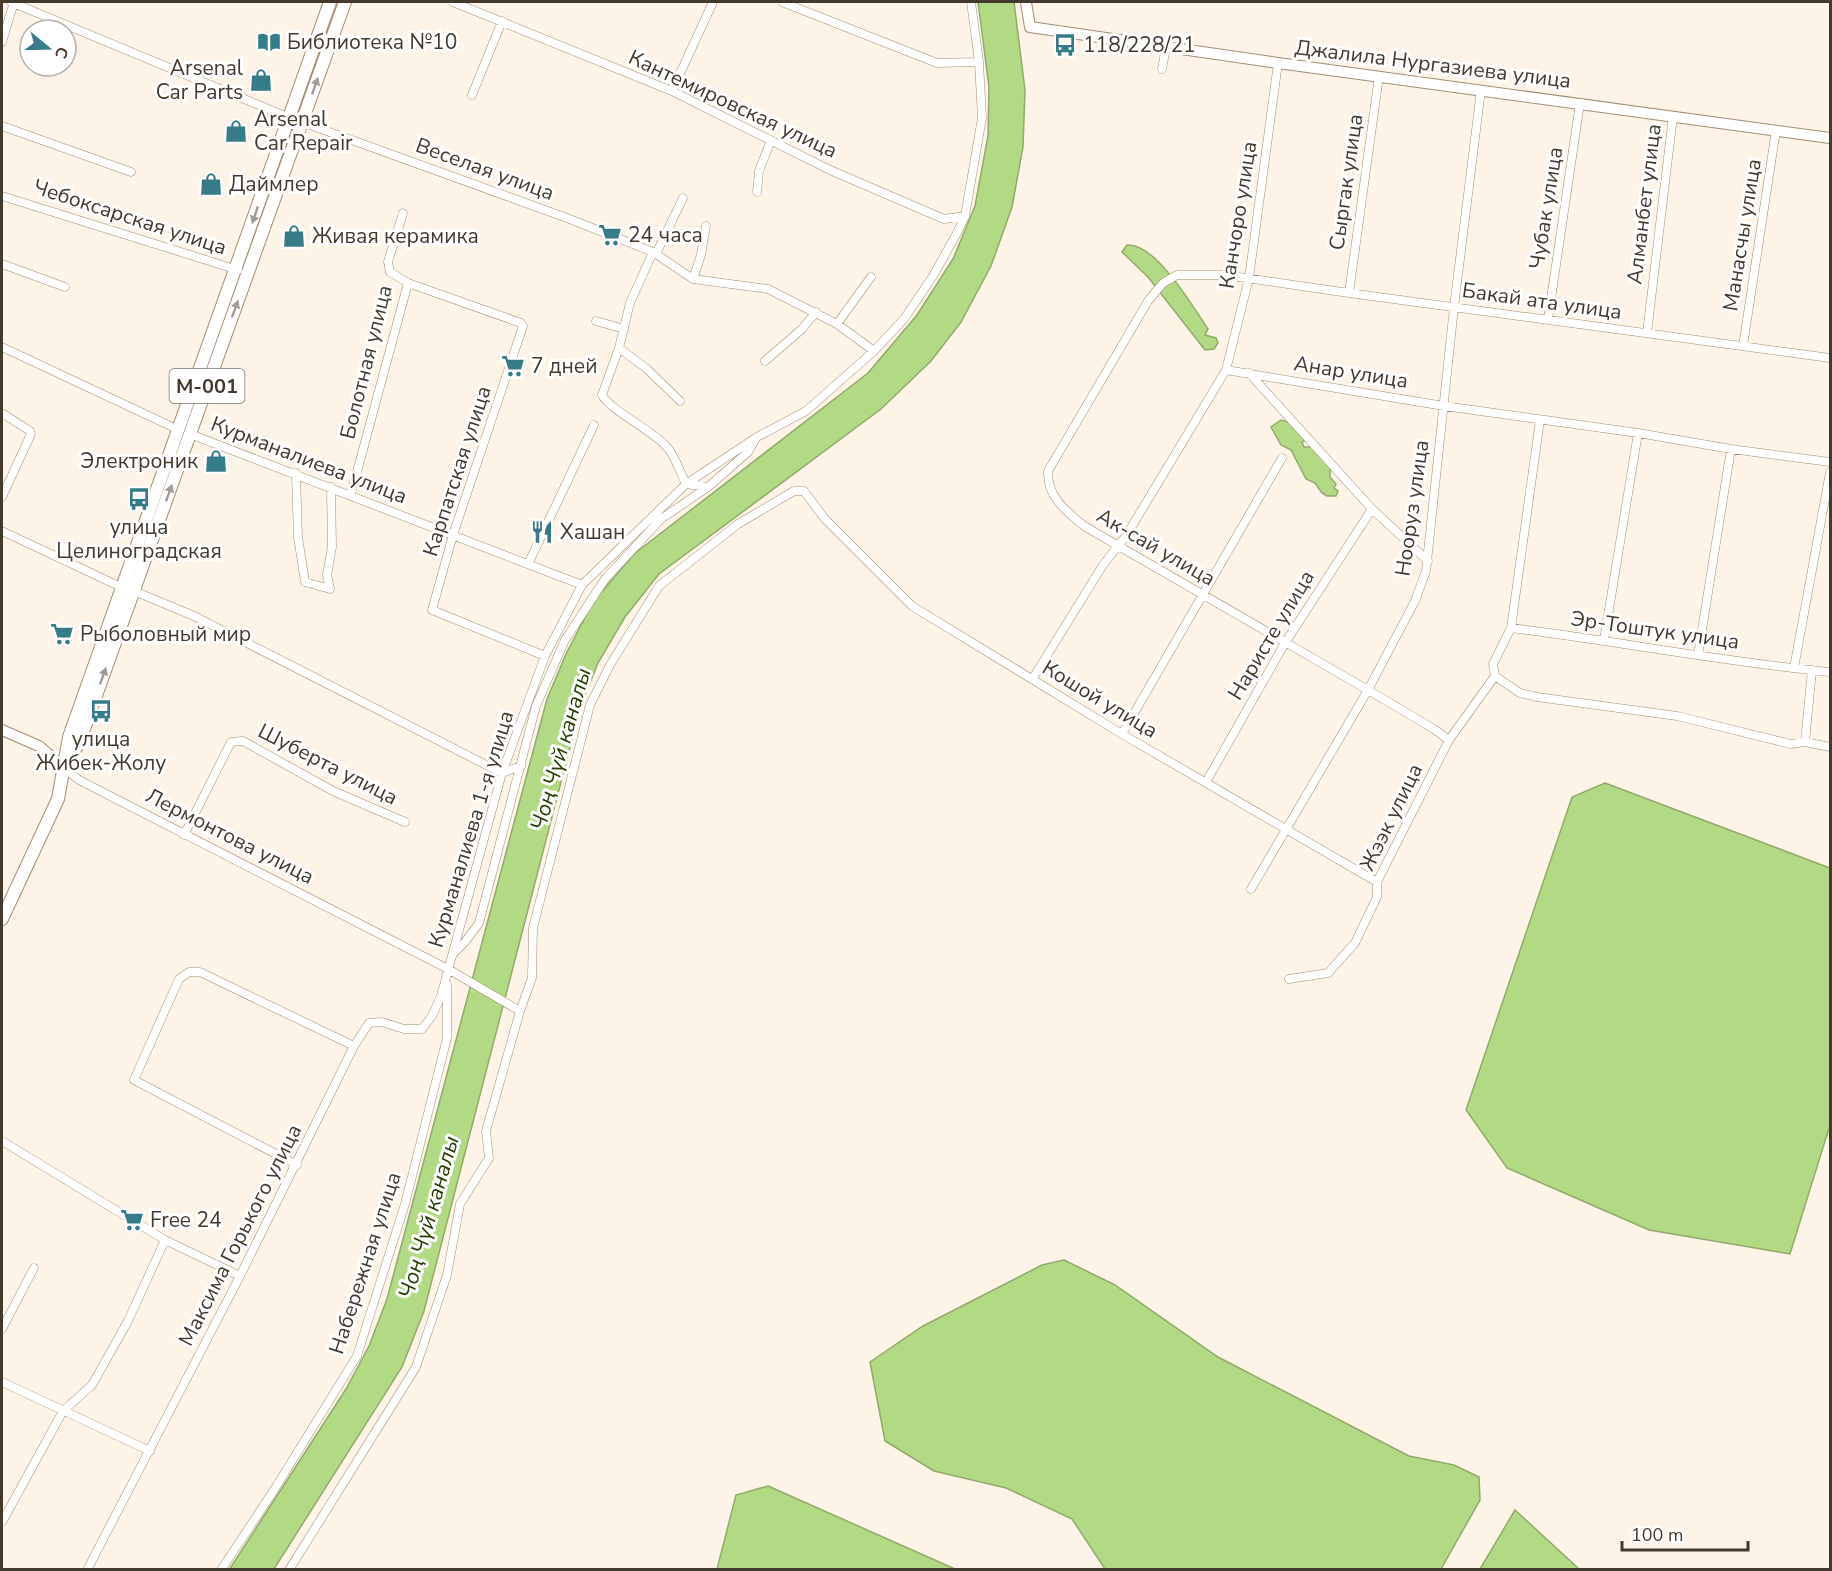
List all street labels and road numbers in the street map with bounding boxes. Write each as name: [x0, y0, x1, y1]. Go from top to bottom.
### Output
street label: Джалила Нургазиева улица: [1293, 33, 1573, 95]
street label: Кантемировская улица: [624, 43, 842, 165]
street label: Сыргак улица: [1323, 112, 1369, 252]
street label: Алманбет улица: [1620, 122, 1668, 286]
street label: Веселая улица: [412, 131, 558, 207]
street label: Канчоро улица: [1213, 139, 1263, 291]
street label: Чубак улица: [1523, 145, 1569, 271]
street label: Манасчы улица: [1716, 157, 1768, 313]
street label: Чебоксарская улица: [30, 173, 230, 261]
street label: Бакай ата улица: [1460, 276, 1624, 326]
street label: Болотная улица: [333, 282, 399, 442]
street label: Анар улица: [1292, 349, 1410, 395]
road number: М-001: [170, 369, 244, 403]
street label: Карпатская улица: [416, 382, 498, 560]
street label: Курманалиева улица: [207, 410, 411, 510]
street label: Нооруз улица: [1389, 438, 1435, 578]
street label: Ак-сай улица: [1091, 502, 1221, 592]
street label: Наристе улица: [1221, 565, 1321, 705]
street label: Эр-Тоштук улица: [1569, 604, 1741, 656]
street label: Кошой улица: [1037, 653, 1163, 745]
street label: Курманалиева 1-я улица: [422, 707, 520, 951]
street label: Шуберта улица: [253, 717, 403, 811]
street label: Жээк улица: [1353, 759, 1429, 875]
street label: Лермонтова улица: [141, 781, 319, 891]
street label: Максима Горького улица: [172, 1119, 308, 1351]
street label: Набережная улица: [322, 1168, 408, 1358]

